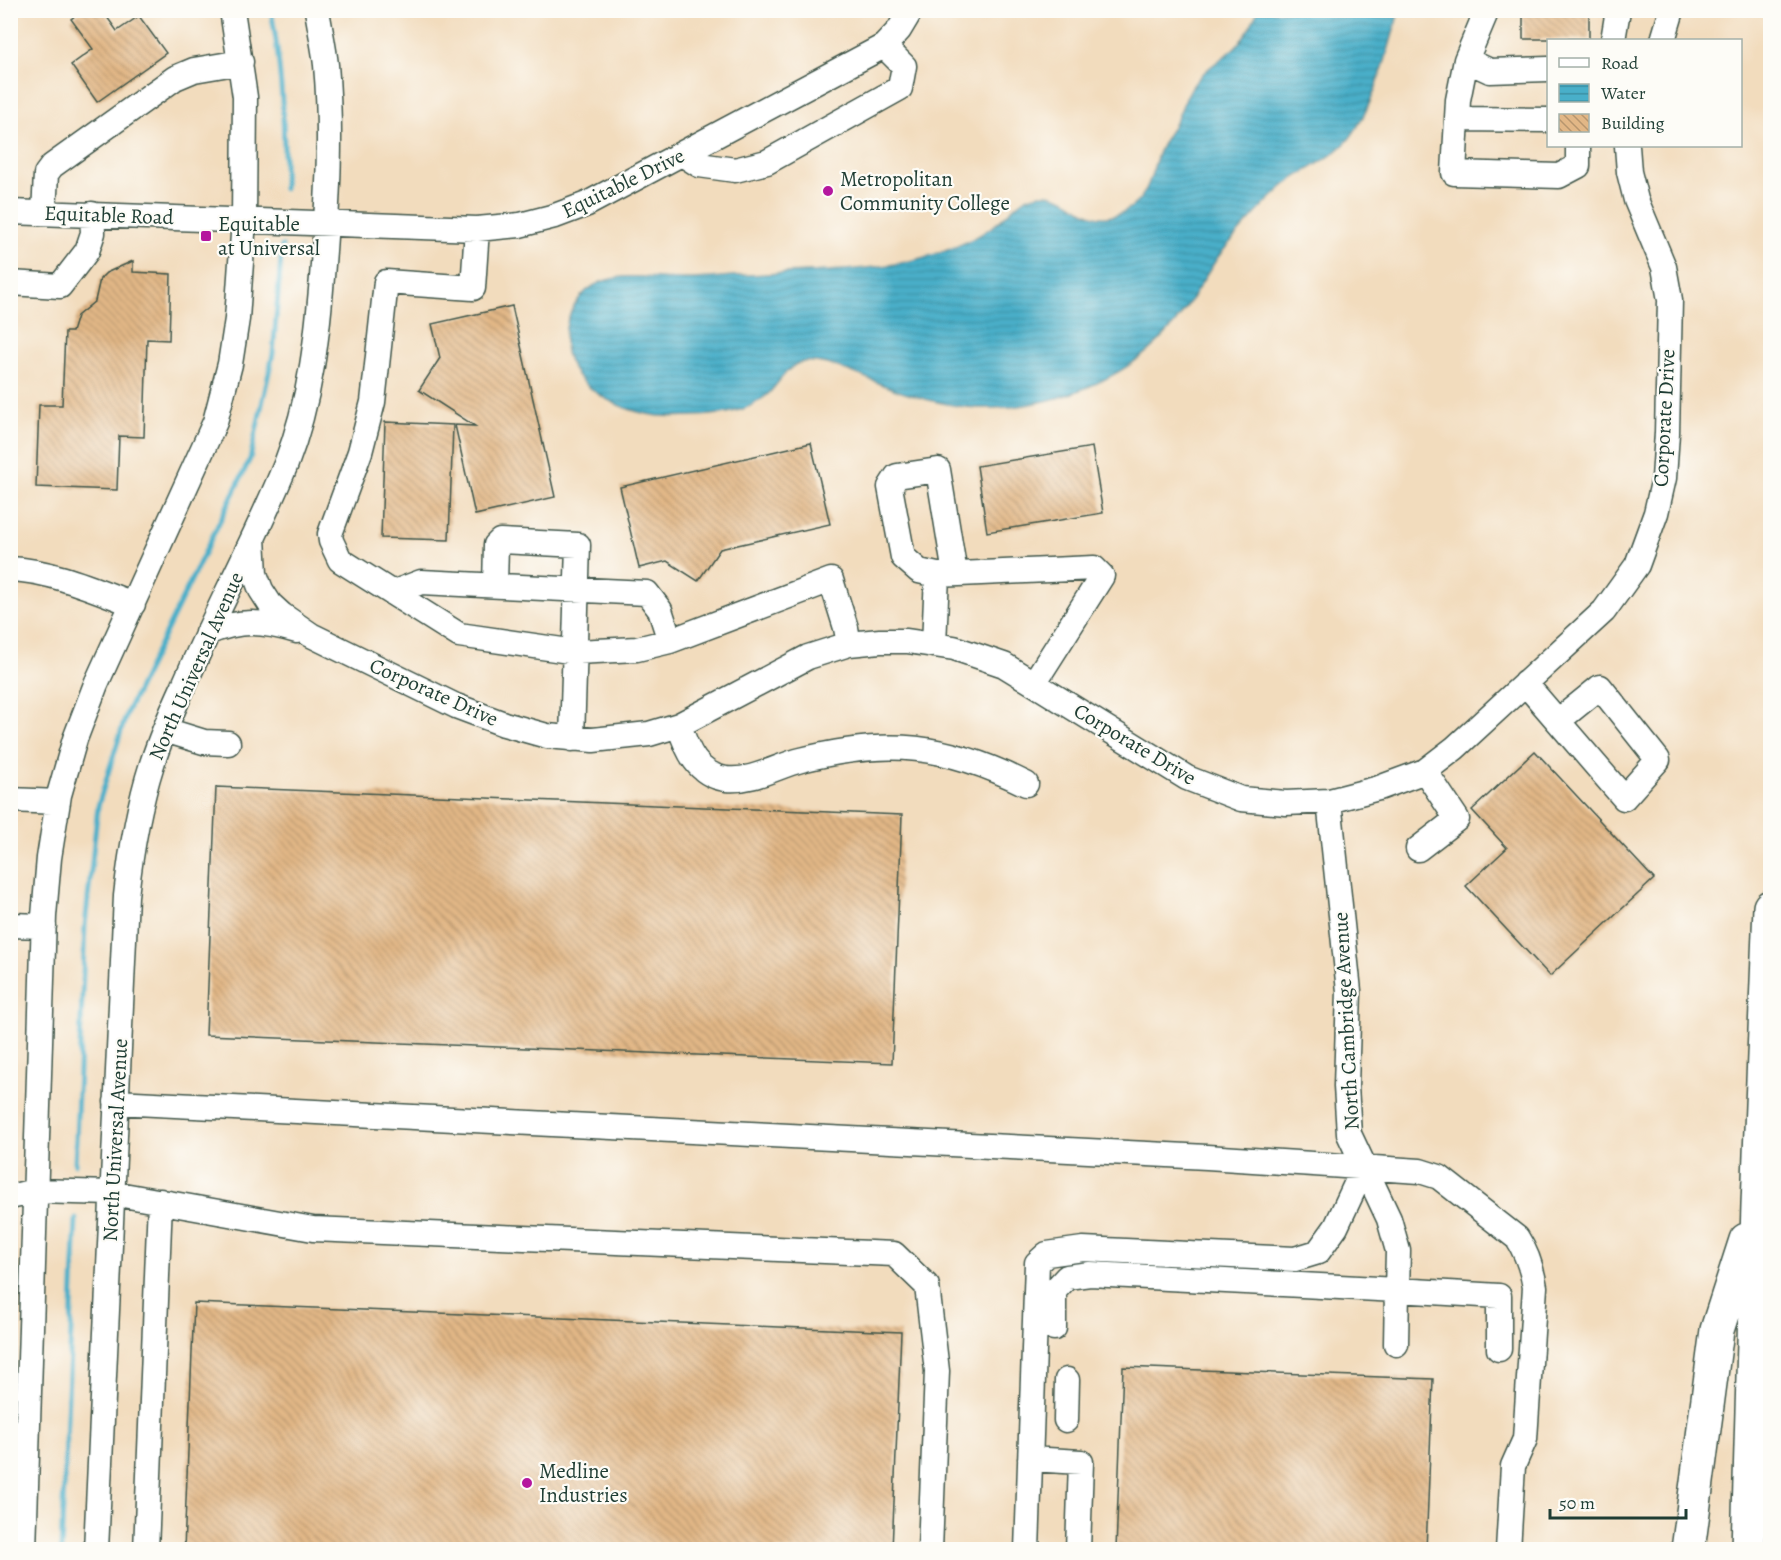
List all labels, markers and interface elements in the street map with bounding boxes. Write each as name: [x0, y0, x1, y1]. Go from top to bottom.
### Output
legend: [1547, 39, 1742, 147]
text: Road: [1601, 51, 1639, 75]
text: Water: [1600, 81, 1646, 105]
text: Building: [1601, 111, 1665, 135]
street label: Equitable Drive: [557, 141, 689, 225]
place label: Metropolitan Community College: [840, 165, 1010, 217]
marker: Metropolitan Community College: [821, 184, 835, 198]
street label: Equitable Road: [44, 199, 175, 231]
place label: Equitable at Universal: [218, 210, 320, 262]
marker: Equitable at Universal: [199, 229, 213, 243]
street label: Corporate Drive: [1646, 348, 1682, 488]
street label: North Universal Avenue: [142, 567, 250, 765]
street label: Corporate Drive: [365, 651, 503, 733]
street label: Corporate Drive: [1069, 696, 1201, 792]
street label: North Cambridge Avenue: [1326, 911, 1366, 1131]
street label: North Universal Avenue: [96, 1038, 134, 1242]
place label: Medline Industries: [539, 1457, 628, 1509]
marker: Medline Industries: [520, 1476, 534, 1490]
scale bar: [1550, 1482, 1686, 1520]
text: 50 m: [1559, 1491, 1595, 1515]

